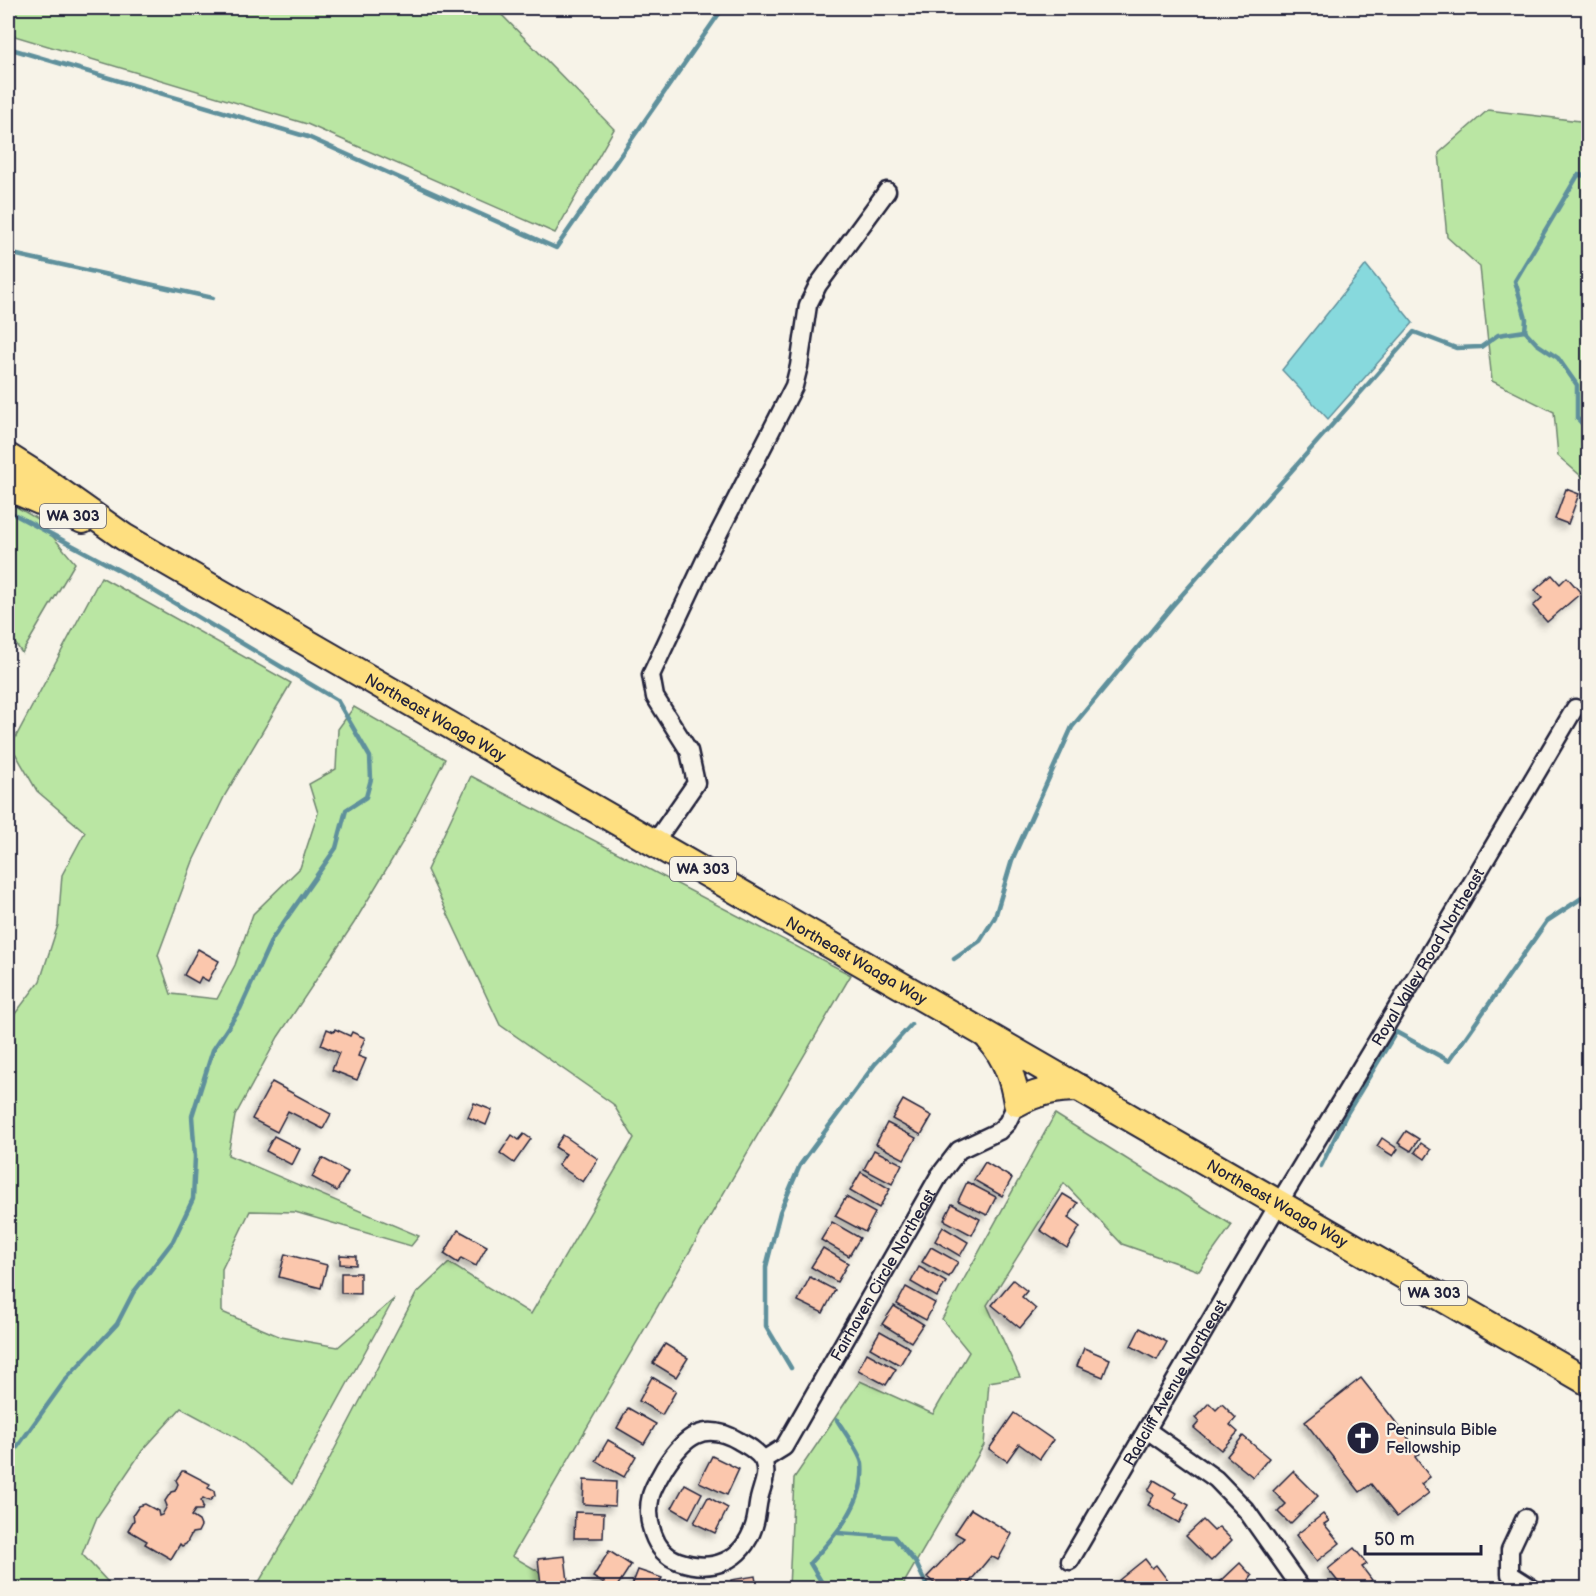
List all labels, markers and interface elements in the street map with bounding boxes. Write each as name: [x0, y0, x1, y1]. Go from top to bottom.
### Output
road number: WA 303: [40, 504, 106, 528]
street label: Northeast Waaga Way: [361, 670, 510, 767]
road number: WA 303: [670, 857, 736, 881]
street label: Royal Valley Road Northeast: [1368, 865, 1489, 1050]
street label: Northeast Waaga Way: [782, 913, 931, 1010]
street label: Northeast Waaga Way: [1203, 1156, 1352, 1253]
street label: Fairhaven Circle Northeast: [827, 1186, 940, 1365]
road number: WA 303: [1401, 1281, 1467, 1305]
street label: Radcliff Avenue Northeast: [1120, 1297, 1232, 1469]
church icon: Peninsula Bible Fellowship: [1345, 1420, 1381, 1456]
place label: Peninsula Bible Fellowship: [1386, 1421, 1498, 1458]
scale bar: [1365, 1518, 1480, 1556]
text: 50 m: [1374, 1529, 1415, 1550]

